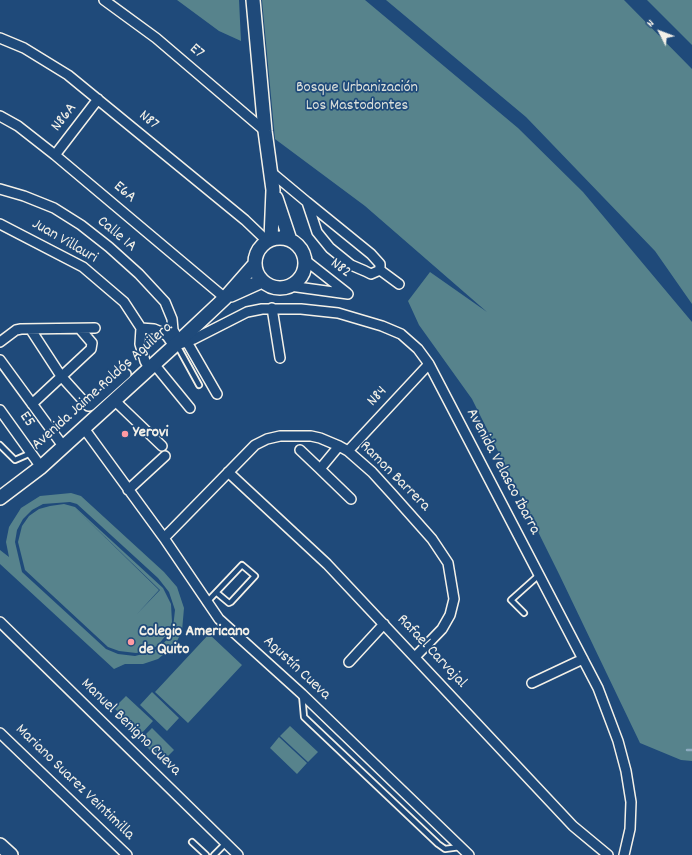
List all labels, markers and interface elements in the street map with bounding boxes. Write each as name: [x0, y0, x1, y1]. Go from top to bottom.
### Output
north arrow: [640, 12, 680, 52]
text: N: [643, 17, 659, 31]
street label: E7: [185, 40, 207, 64]
park label: Bosque Urbanización Los Mastodontes: [296, 79, 418, 117]
street label: N86A: [48, 100, 82, 136]
street label: N87: [134, 107, 162, 135]
street label: E6A: [109, 178, 139, 208]
street label: Calle 1A: [92, 213, 140, 257]
street label: Juan Villauri: [28, 215, 100, 269]
street label: N82: [326, 255, 354, 283]
street label: Avenida Jaime Roldós Aguilera: [29, 319, 177, 455]
street label: N84: [364, 383, 392, 411]
street label: Avenida Velasco Ibarra: [461, 406, 543, 538]
street label: E5: [14, 408, 38, 432]
place label: Yerovi: [133, 424, 169, 444]
marker: Yerovi: [120, 429, 130, 439]
street label: Ramon Barrera: [355, 438, 433, 516]
street label: Rafael Carvajal: [392, 611, 470, 693]
place label: Colegio Americano de Quito: [139, 623, 250, 661]
street label: Agustín Cueva: [258, 633, 334, 705]
marker: Colegio Americano de Quito: [126, 637, 136, 647]
street label: Manuel Benigno Cueva: [76, 675, 184, 781]
street label: Mariano Suarez Veintimilla: [10, 721, 138, 845]

